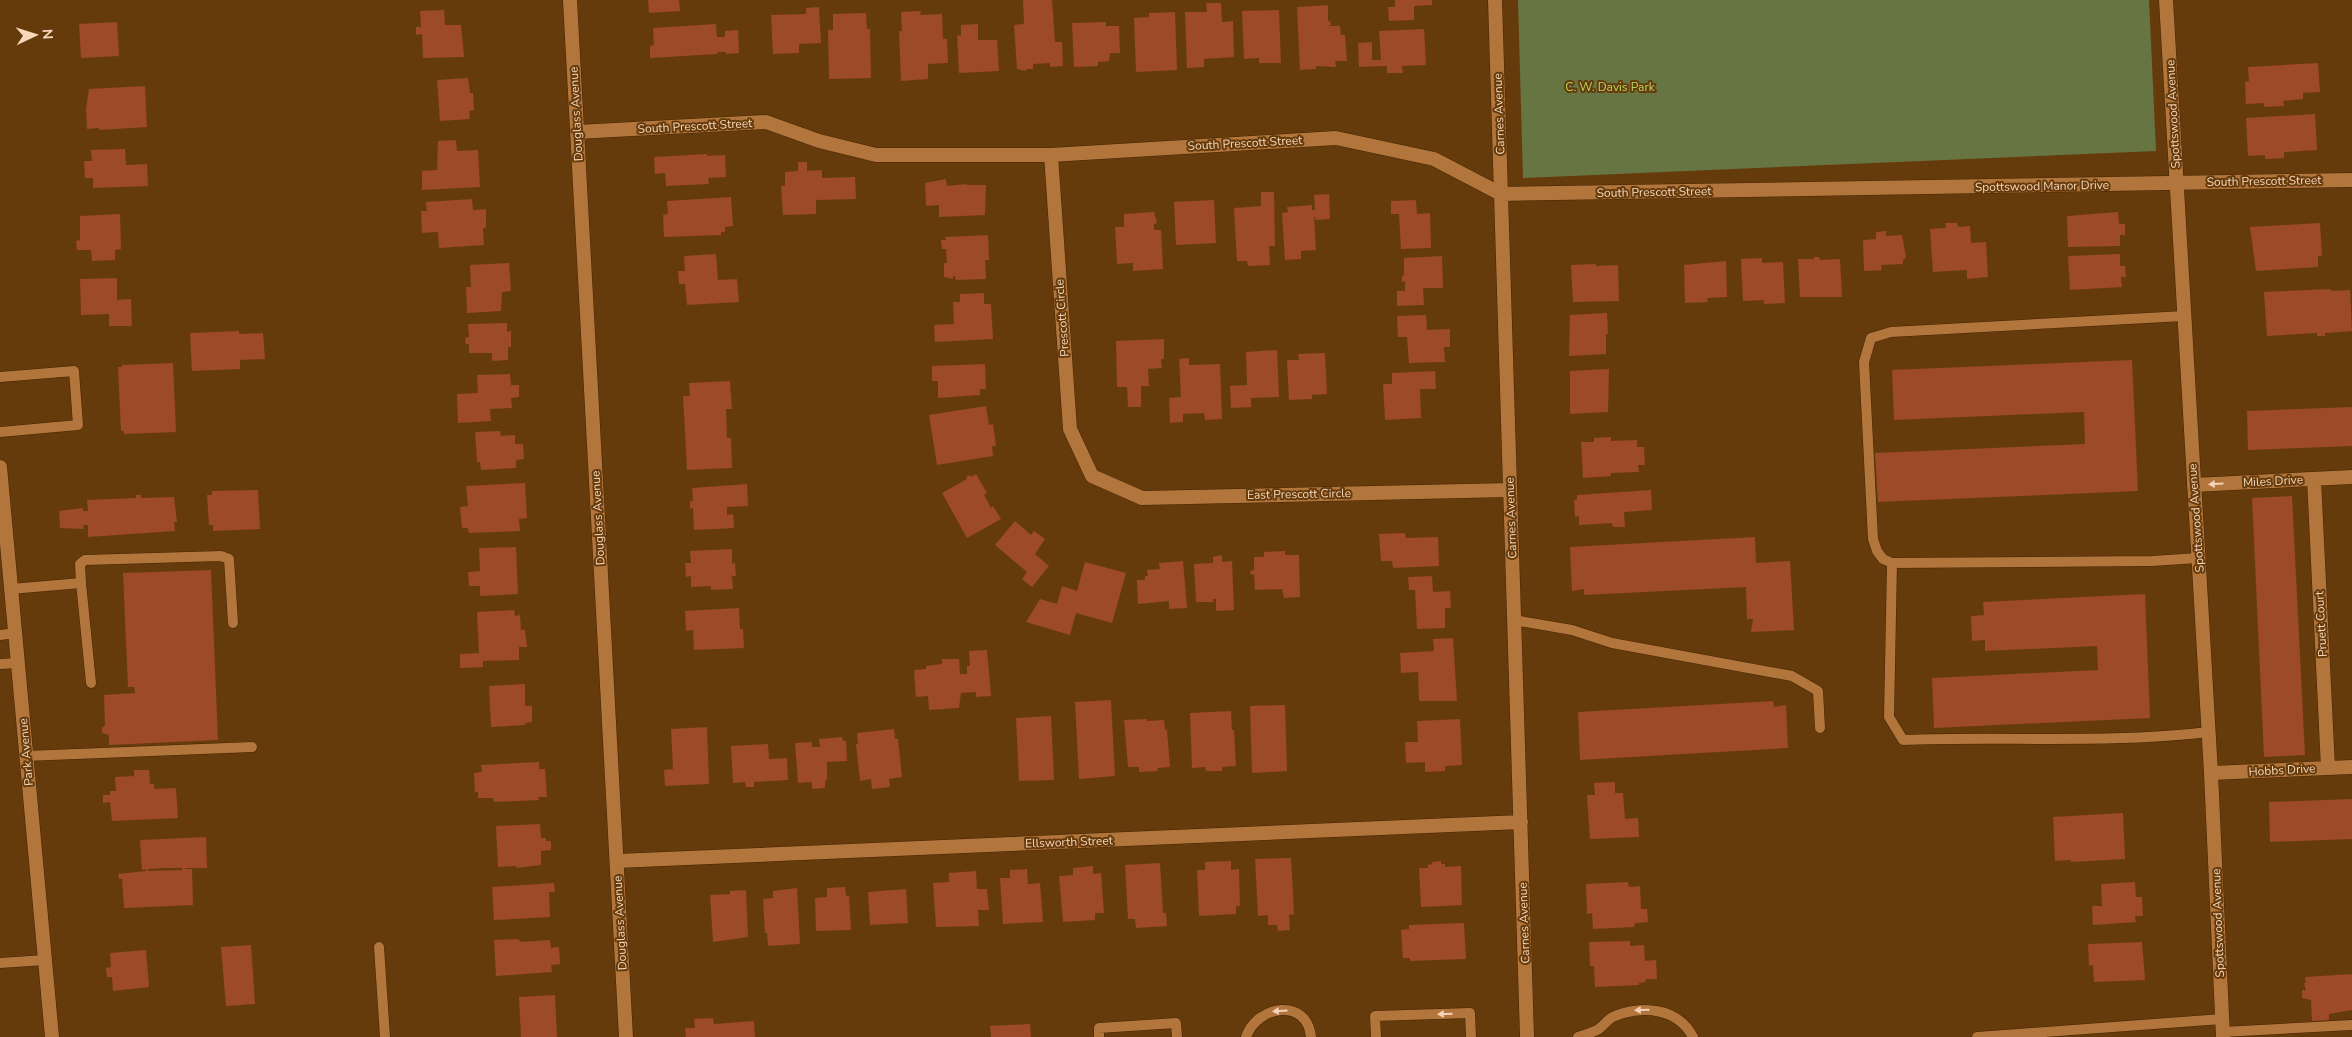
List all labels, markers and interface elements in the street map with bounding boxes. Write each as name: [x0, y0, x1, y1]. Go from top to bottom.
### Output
north arrow: [10, 10, 60, 60]
text: N: [38, 28, 57, 40]
street label: Spottswood Avenue: [2162, 59, 2184, 169]
street label: Douglass Avenue: [566, 66, 586, 162]
street label: Carnes Avenue: [1490, 73, 1508, 155]
park label: C. W. Davis Park: [1565, 79, 1656, 95]
street label: South Prescott Street: [637, 115, 754, 137]
street label: South Prescott Street: [1187, 132, 1304, 154]
street label: South Prescott Street: [2206, 172, 2322, 190]
street label: Spottswood Manor Drive: [1975, 177, 2109, 195]
street label: South Prescott Street: [1596, 183, 1712, 201]
street label: Prescott Circle: [1051, 279, 1073, 357]
street label: Spottswood Avenue: [2184, 463, 2208, 573]
street label: Douglass Avenue: [588, 470, 608, 566]
street label: Miles Drive: [2242, 471, 2304, 491]
street label: Carnes Avenue: [1502, 477, 1520, 559]
one-way arrow: [2208, 480, 2224, 488]
street label: East Prescott Circle: [1247, 485, 1351, 503]
street label: Pruett Court: [2311, 590, 2331, 657]
street label: Park Avenue: [15, 717, 37, 787]
street label: Hobbs Drive: [2248, 760, 2316, 780]
street label: Ellsworth Street: [1025, 832, 1114, 852]
street label: Spottswood Avenue: [2208, 868, 2228, 978]
street label: Douglass Avenue: [610, 875, 630, 971]
street label: Carnes Avenue: [1515, 882, 1533, 964]
one-way arrow: [1634, 1007, 1650, 1015]
one-way arrow: [1272, 1008, 1288, 1016]
one-way arrow: [1437, 1010, 1453, 1018]

